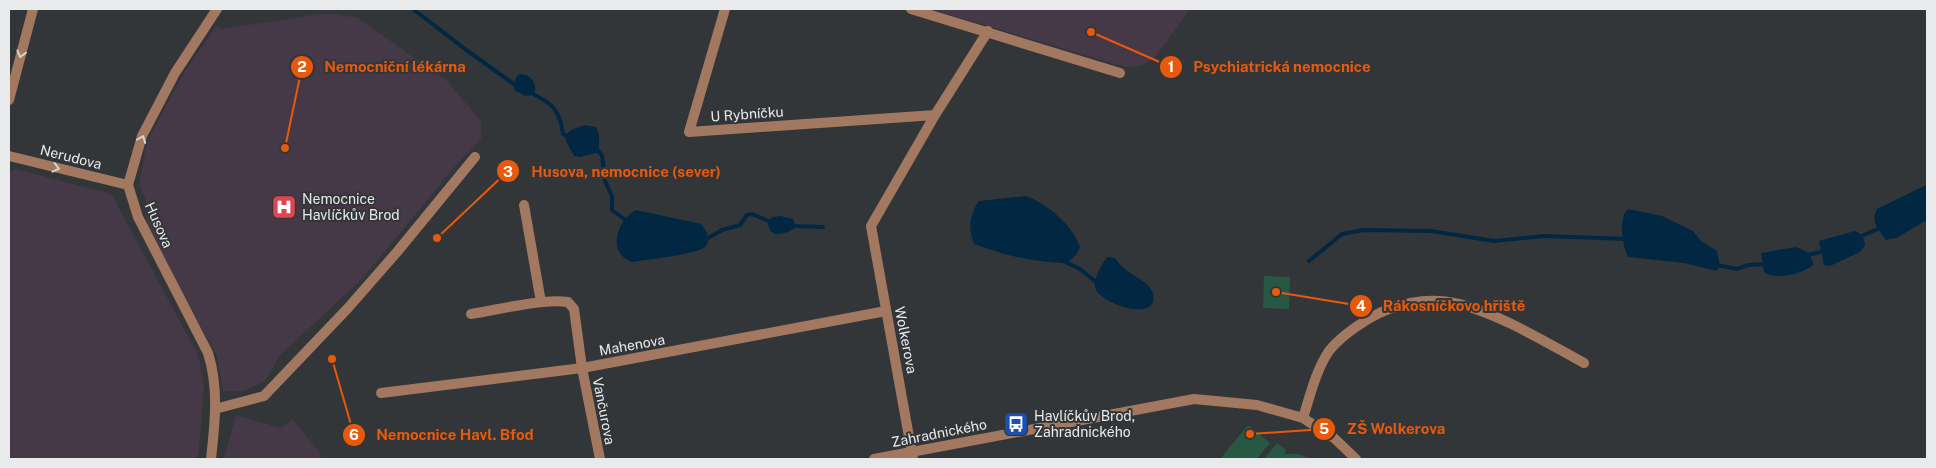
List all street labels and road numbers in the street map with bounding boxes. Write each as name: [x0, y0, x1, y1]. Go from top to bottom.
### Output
street label: U Rybníčku: [710, 103, 784, 125]
street label: Nerudova: [39, 142, 103, 172]
street label: Husova: [142, 200, 176, 250]
street label: Wolkerova: [892, 305, 920, 375]
street label: Mahenova: [598, 331, 666, 359]
street label: Vančurova: [590, 376, 618, 446]
street label: Zahradnického: [890, 416, 988, 450]

